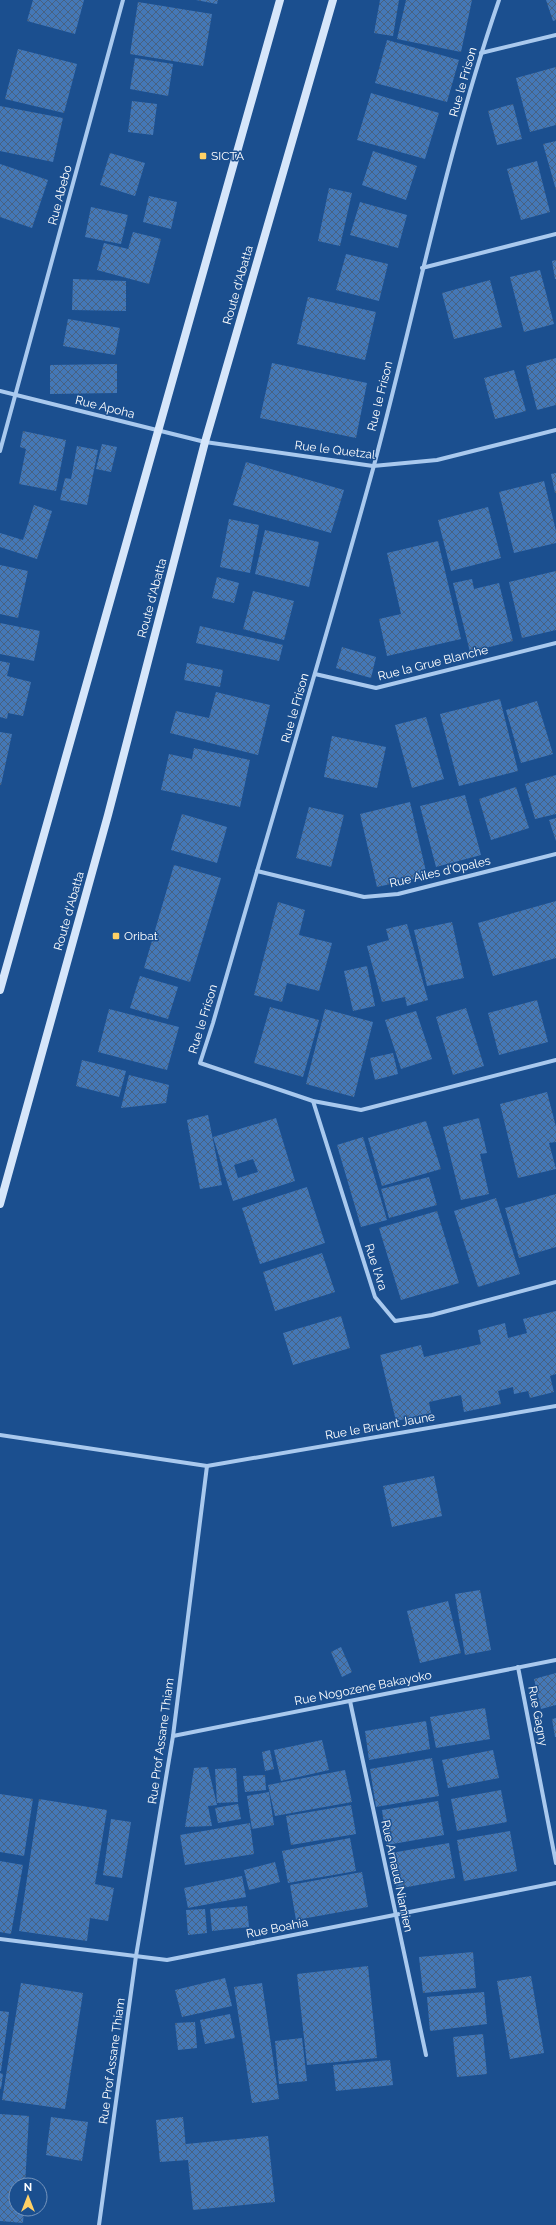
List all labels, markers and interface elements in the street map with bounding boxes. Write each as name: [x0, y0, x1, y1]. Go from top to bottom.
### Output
street label: Rue le Frison: [446, 46, 480, 118]
place label: SICTA: [211, 149, 244, 163]
marker: SICTA: [198, 151, 208, 161]
street label: Rue Abebo: [45, 163, 75, 227]
street label: Route d'Abatta: [220, 244, 256, 326]
street label: Rue le Frison: [365, 360, 395, 432]
street label: Rue Apoha: [74, 393, 136, 421]
street label: Rue le Quetzal: [294, 438, 377, 462]
street label: Route d'Abatta: [135, 557, 169, 639]
street label: Rue la Grue Blanche: [376, 643, 490, 683]
street label: Rue le Frison: [278, 672, 312, 744]
street label: Rue Ailes d'Opales: [388, 854, 492, 890]
street label: Route d'Abatta: [51, 870, 87, 952]
place label: Oribat: [124, 929, 158, 943]
marker: Oribat: [111, 931, 121, 941]
street label: Rue le Frison: [186, 983, 220, 1055]
street label: Rue l'Ara: [362, 1242, 390, 1292]
street label: Rue le Bruant Jaune: [324, 1409, 436, 1443]
street label: Rue Nogozene Bakayoko: [293, 1668, 433, 1708]
street label: Rue Prof Assane Thiam: [145, 1677, 177, 1805]
street label: Rue Gagny: [525, 1685, 551, 1748]
street label: Rue Arnaud Niamien: [378, 1819, 416, 1933]
street label: Rue Boahia: [245, 1915, 309, 1941]
street label: Rue Prof Assane Thiam: [96, 1997, 128, 2125]
north arrow: [8, 2177, 48, 2217]
text: N: [24, 2181, 32, 2194]

